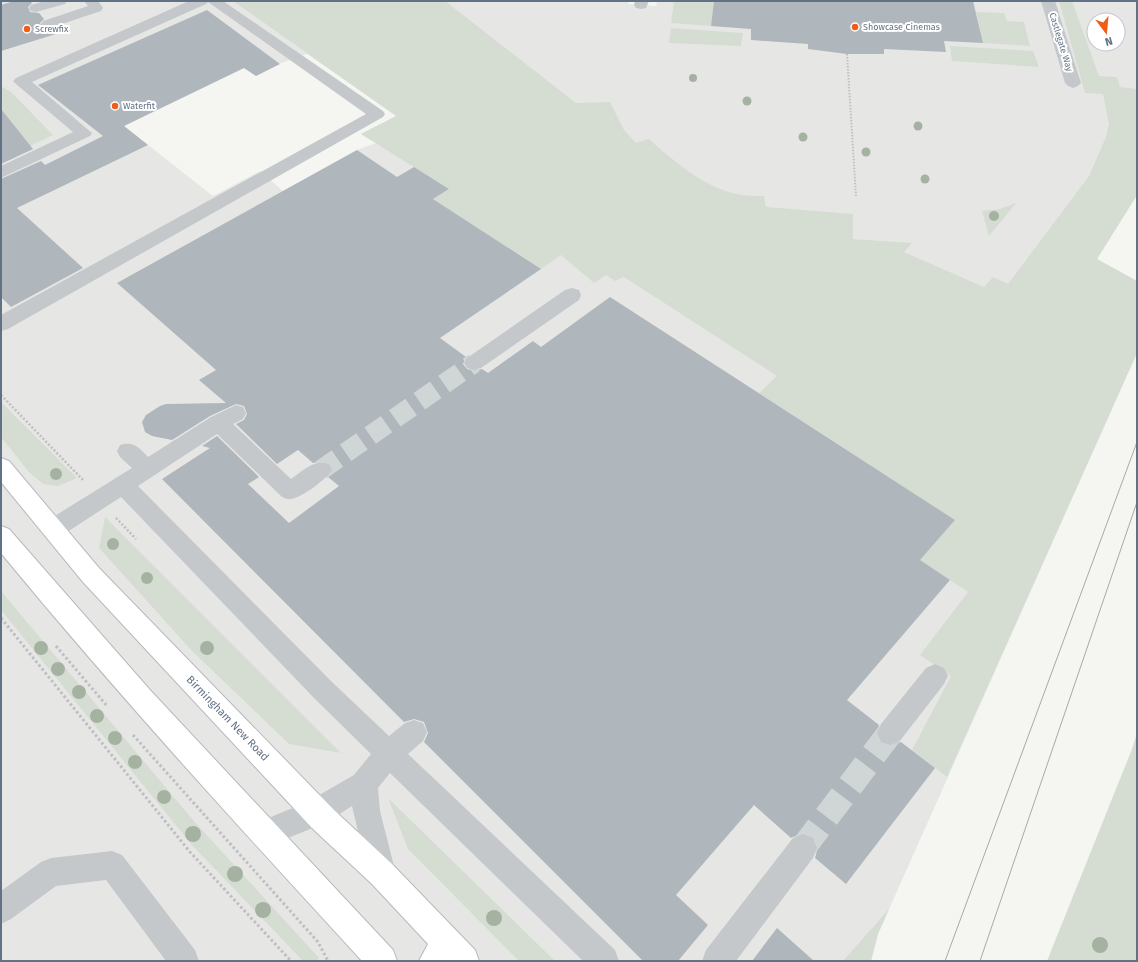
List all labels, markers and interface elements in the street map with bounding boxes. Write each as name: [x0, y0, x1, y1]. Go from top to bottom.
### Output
street label: Castlegate Way: [1047, 11, 1075, 73]
north arrow: [1086, 12, 1126, 52]
marker: Showcase Cinemas: [850, 22, 860, 32]
place label: Showcase Cinemas: [863, 22, 940, 32]
marker: Screwfix: [22, 24, 32, 34]
place label: Screwfix: [35, 24, 69, 34]
text: N: [1103, 34, 1114, 48]
marker: Waterfit: [110, 101, 120, 111]
place label: Waterfit: [123, 101, 156, 111]
street label: Birmingham New Road: [184, 673, 272, 764]

